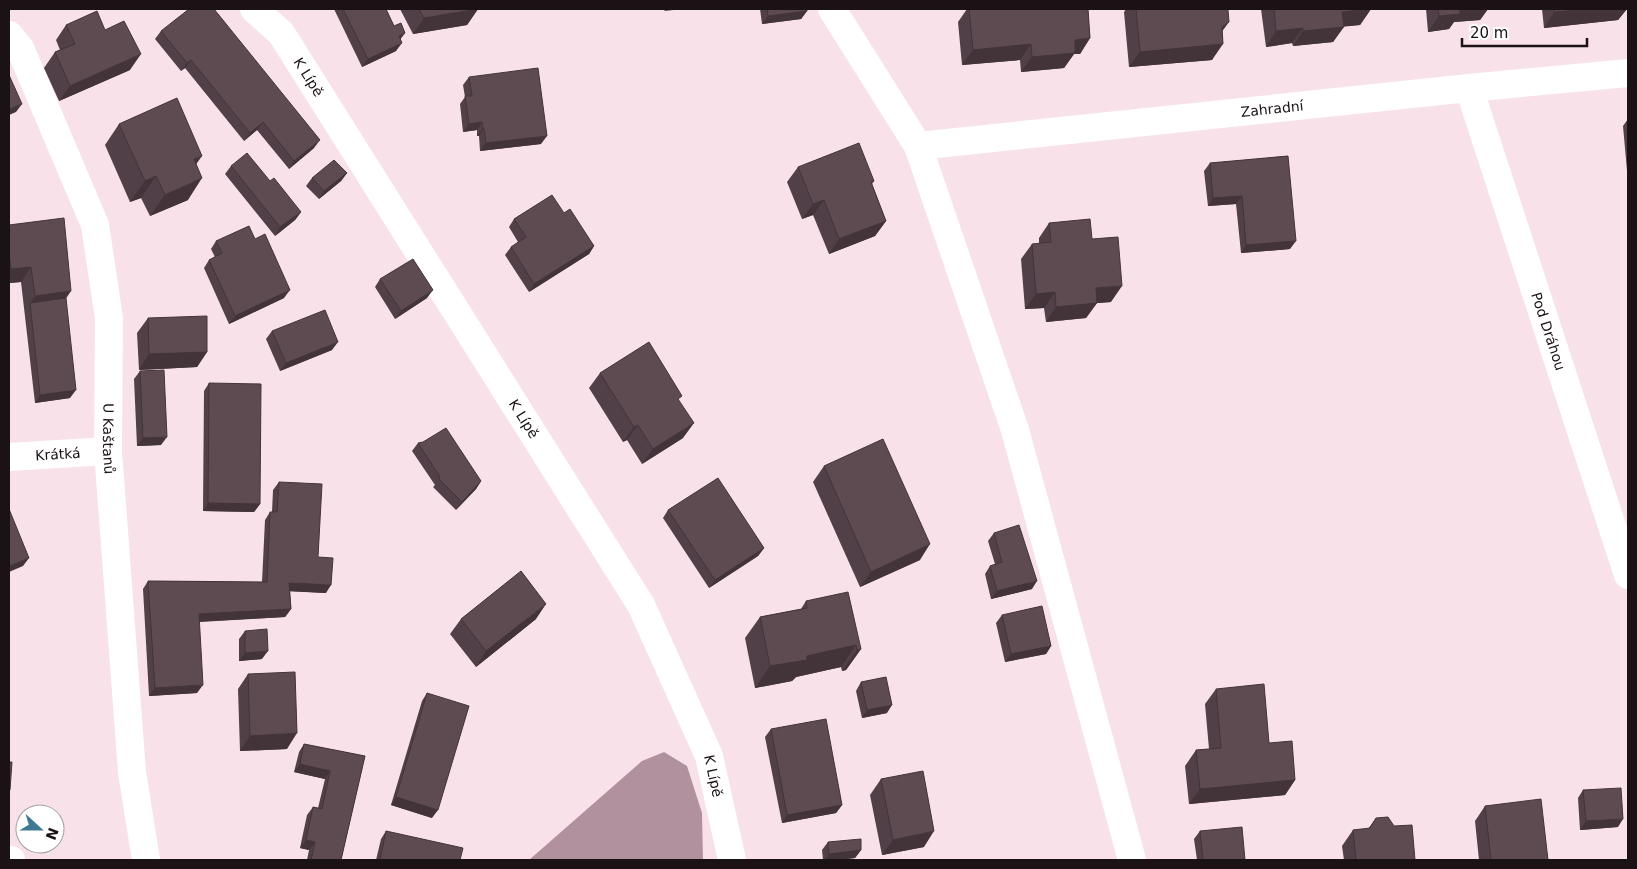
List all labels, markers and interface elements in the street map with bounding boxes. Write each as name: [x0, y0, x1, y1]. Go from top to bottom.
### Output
scale bar: [1462, 15, 1587, 47]
text: 20 m: [1470, 24, 1508, 42]
street label: K Lípě: [290, 55, 327, 99]
street label: Zahradní: [1240, 97, 1305, 120]
street label: Pod Dráhou: [1528, 290, 1569, 373]
street label: K Lípě: [506, 396, 542, 441]
street label: U Kaštanů: [100, 403, 118, 475]
street label: Krátká: [35, 445, 81, 463]
street label: K Lípě: [701, 753, 726, 799]
north arrow: [15, 804, 65, 854]
text: N: [43, 825, 62, 842]

